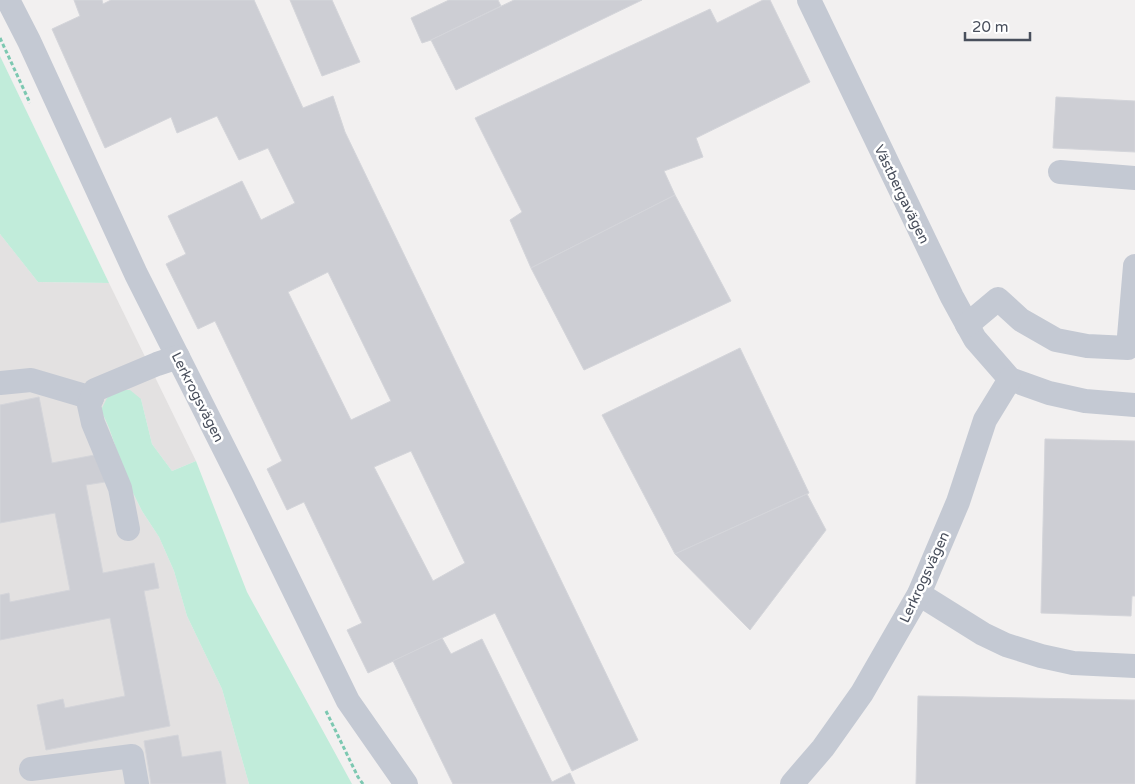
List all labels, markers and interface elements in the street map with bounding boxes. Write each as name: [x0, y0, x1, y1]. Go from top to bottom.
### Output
scale bar: [965, 10, 1030, 42]
text: 20 m: [972, 18, 1009, 36]
street label: Västbergavägen: [870, 142, 933, 246]
street label: Lerkrogsvägen: [168, 349, 228, 445]
street label: Lerkrogsvägen: [896, 529, 953, 626]

